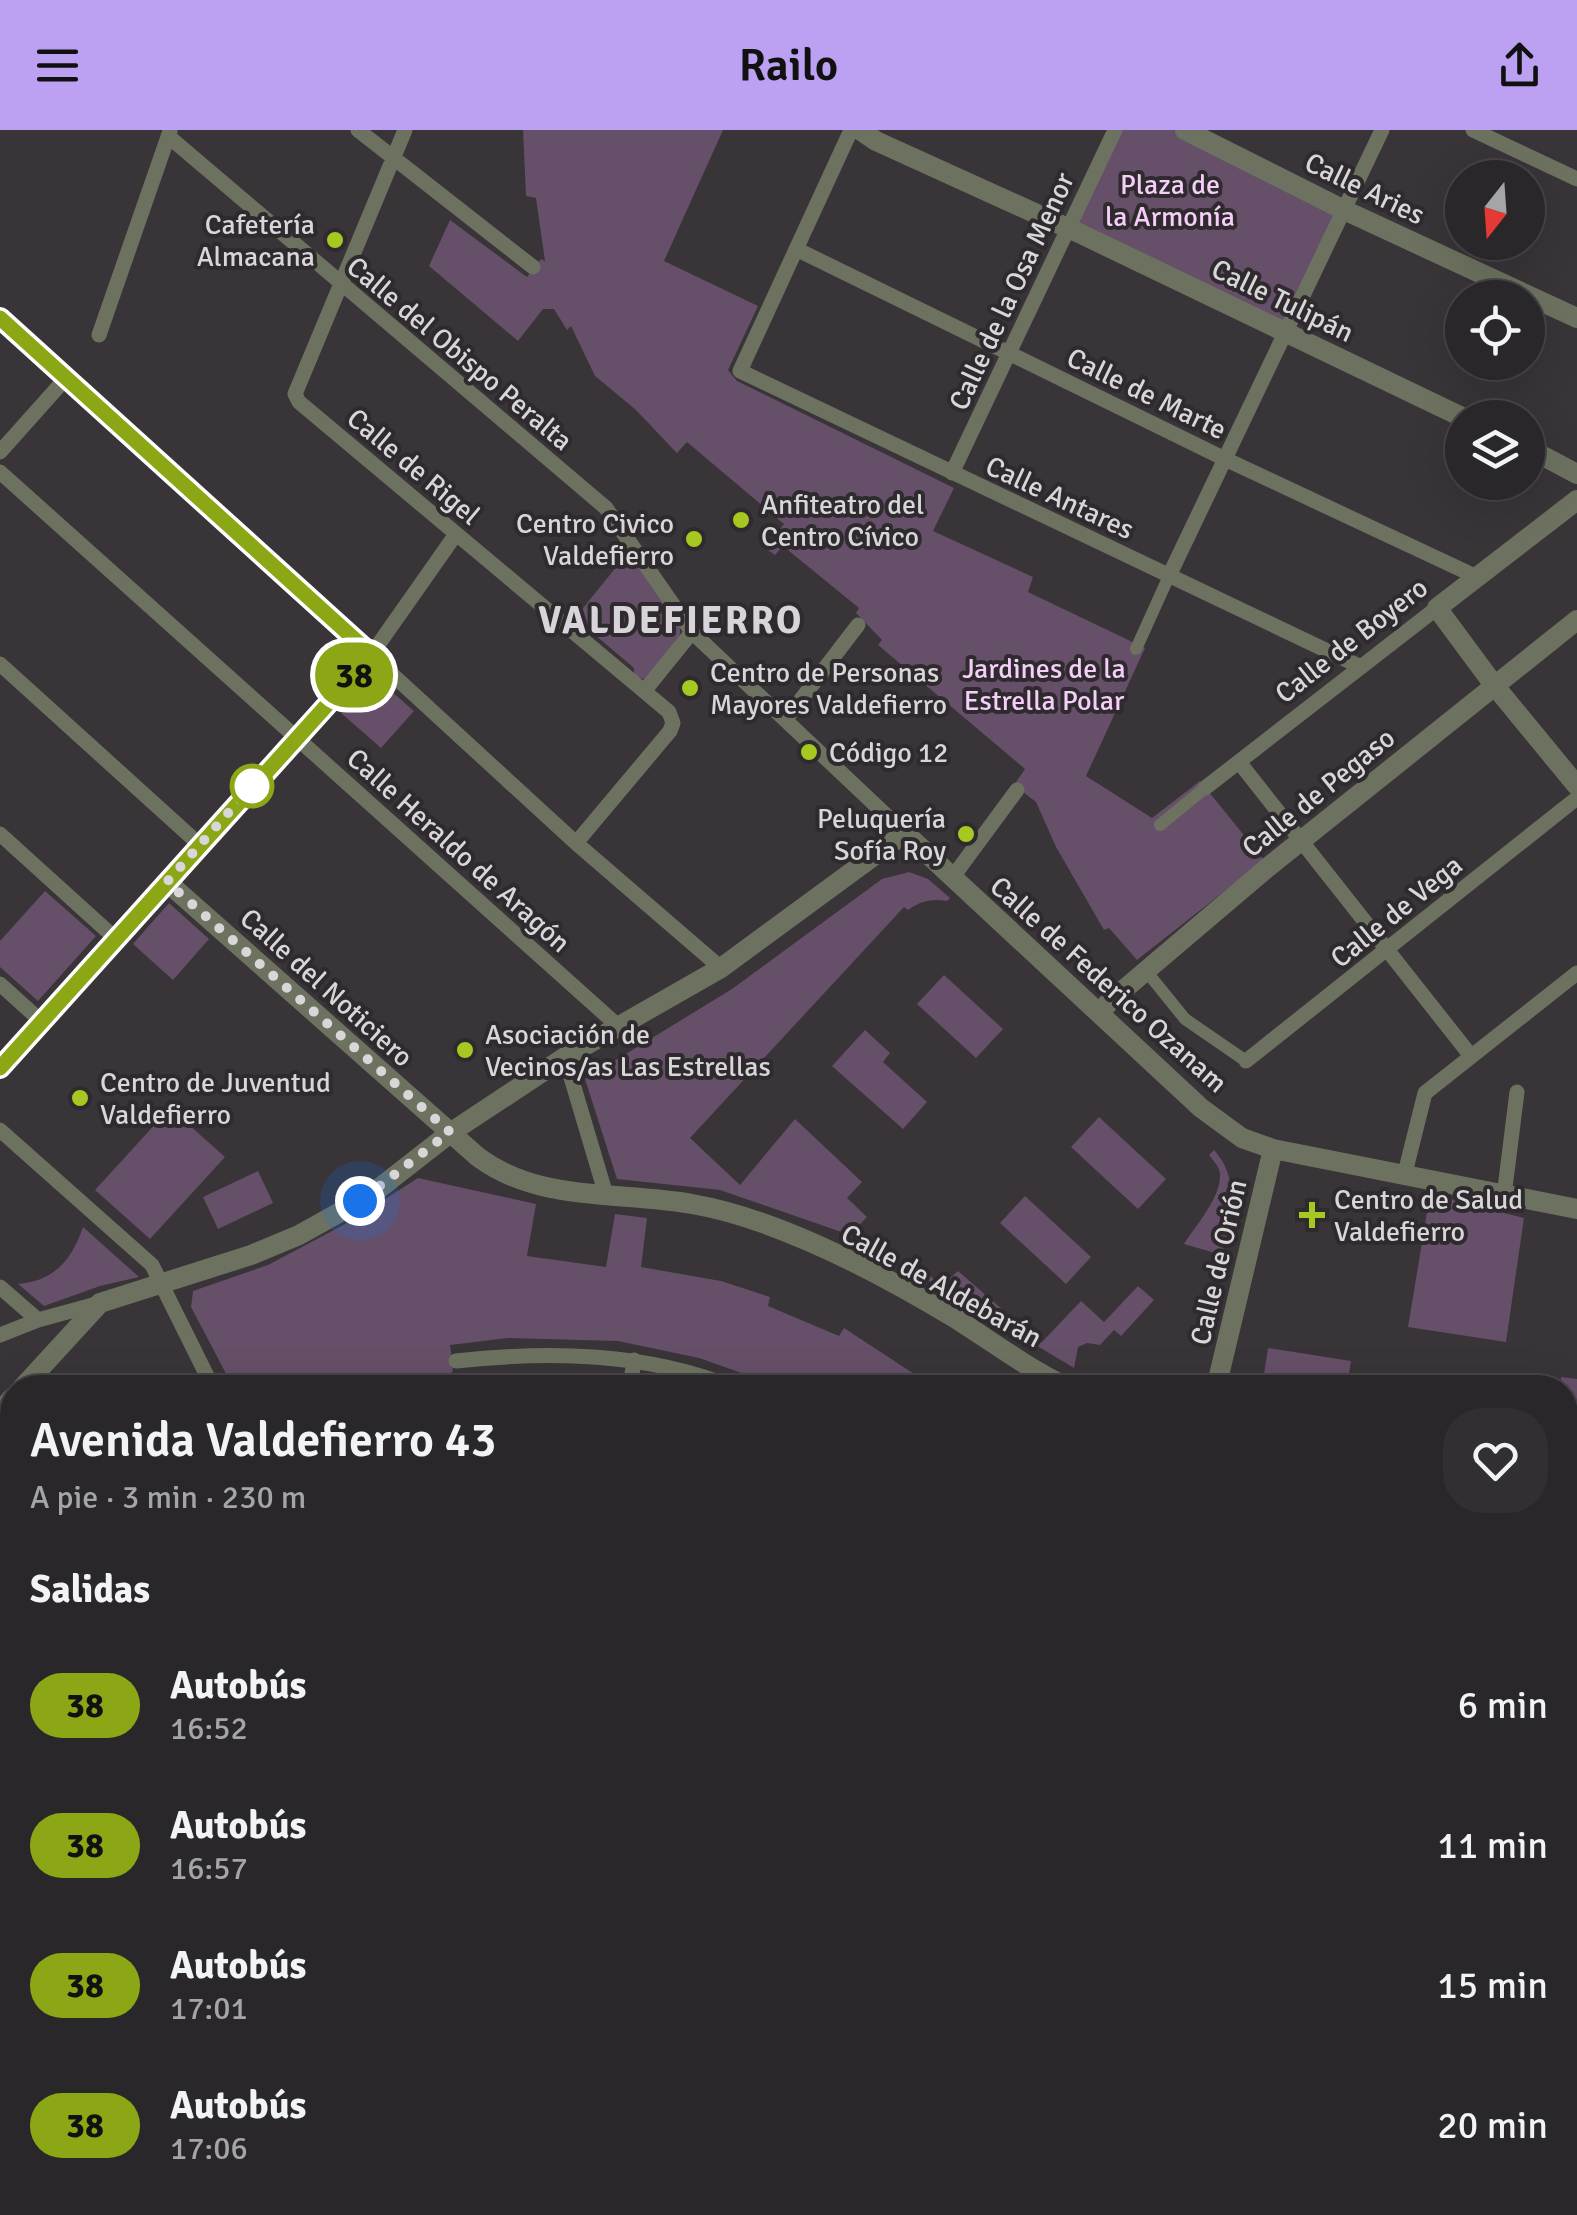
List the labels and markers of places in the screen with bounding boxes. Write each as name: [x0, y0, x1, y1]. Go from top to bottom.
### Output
place label: Cafetería Almacana: [197, 208, 315, 274]
marker: Cafetería Almacana: [324, 229, 346, 251]
place label: Anfiteatro del Centro Cívico: [761, 488, 924, 554]
place label: Centro Civico Valdefierro: [516, 507, 674, 573]
marker: Anfiteatro del Centro Cívico: [730, 509, 752, 531]
marker: Centro Civico Valdefierro: [683, 528, 705, 550]
place label: Centro de Personas Mayores Valdefierro: [710, 656, 947, 722]
marker: Centro de Personas Mayores Valdefierro: [679, 677, 701, 699]
place label: Código 12: [829, 736, 948, 770]
marker: Código 12: [798, 741, 820, 763]
unlabelled marker: [231, 765, 273, 807]
place label: Peluquería Sofía Roy: [817, 802, 946, 868]
marker: Peluquería Sofía Roy: [955, 823, 977, 845]
place label: Asociación de Vecinos/as Las Estrellas: [485, 1018, 771, 1084]
marker: Asociación de Vecinos/as Las Estrellas: [454, 1039, 476, 1061]
place label: Centro de Juventud Valdefierro: [100, 1066, 331, 1132]
marker: Centro de Juventud Valdefierro: [69, 1087, 91, 1109]
place label: Centro de Salud Valdefierro: [1334, 1183, 1523, 1249]
marker: Centro de Salud Valdefierro: [1299, 1202, 1325, 1228]

